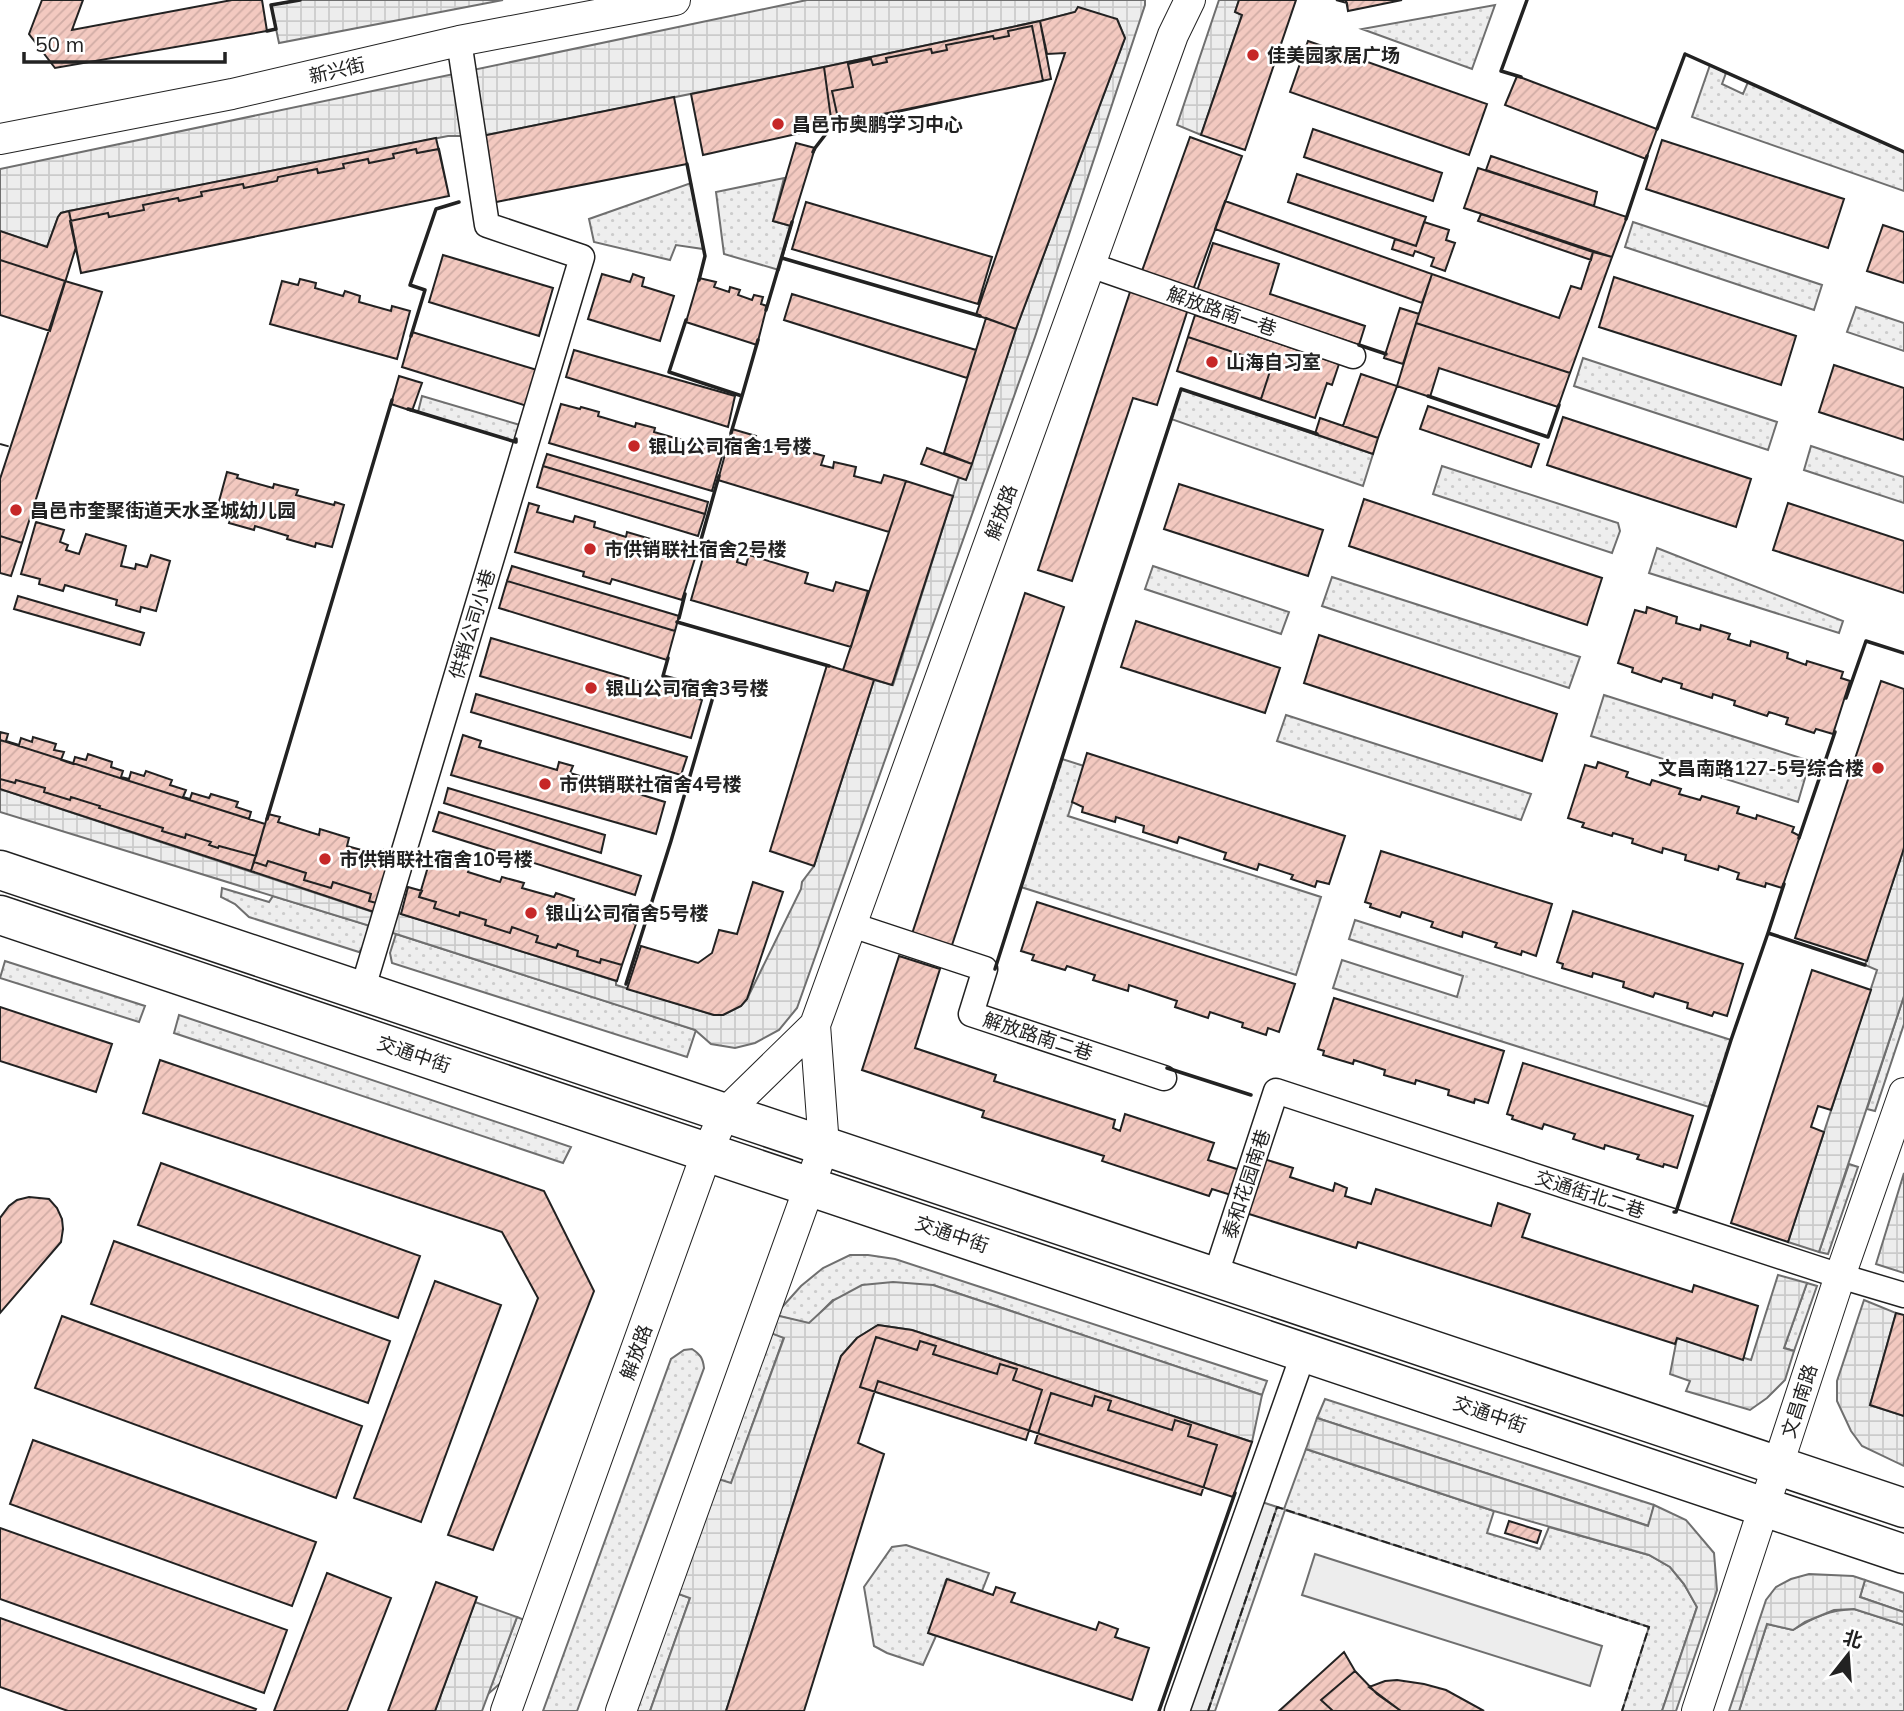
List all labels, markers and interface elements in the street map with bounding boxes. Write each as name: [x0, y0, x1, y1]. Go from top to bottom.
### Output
scale bar: [24, 21, 226, 65]
text: 50 m: [35, 31, 84, 57]
place label: 佳美园家居广场: [1267, 43, 1400, 67]
marker: 佳美园家居广场: [1245, 47, 1261, 63]
street label: 新兴街: [307, 52, 367, 88]
place label: 昌邑市奥鹏学习中心: [792, 112, 963, 136]
marker: 昌邑市奥鹏学习中心: [770, 116, 786, 132]
street label: 解放路南一巷: [1164, 281, 1280, 341]
place label: 山海自习室: [1226, 350, 1321, 374]
marker: 山海自习室: [1204, 354, 1220, 370]
place label: 银山公司宿舍1号楼: [648, 434, 811, 458]
marker: 银山公司宿舍1号楼: [626, 438, 642, 454]
street label: 解放路: [980, 481, 1022, 543]
place label: 昌邑市奎聚街道天水圣城幼儿园: [30, 498, 296, 522]
marker: 昌邑市奎聚街道天水圣城幼儿园: [8, 502, 24, 518]
place label: 市供销联社宿舍2号楼: [604, 537, 786, 561]
marker: 市供销联社宿舍2号楼: [582, 541, 598, 557]
street label: 供销公司小巷: [444, 566, 500, 682]
place label: 银山公司宿舍3号楼: [605, 676, 768, 700]
marker: 银山公司宿舍3号楼: [583, 680, 599, 696]
place label: 文昌南路127-5号综合楼: [1658, 756, 1864, 780]
marker: 文昌南路127-5号综合楼: [1870, 760, 1886, 776]
place label: 市供销联社宿舍4号楼: [559, 772, 741, 796]
marker: 市供销联社宿舍4号楼: [537, 776, 553, 792]
place label: 市供销联社宿舍10号楼: [339, 847, 533, 871]
marker: 市供销联社宿舍10号楼: [317, 851, 333, 867]
place label: 银山公司宿舍5号楼: [545, 901, 708, 925]
marker: 银山公司宿舍5号楼: [523, 905, 539, 921]
street label: 解放路南二巷: [980, 1007, 1096, 1065]
street label: 交通中街: [374, 1030, 454, 1078]
street label: 泰和花园南巷: [1217, 1126, 1275, 1242]
street label: 交通街北二巷: [1532, 1165, 1648, 1223]
street label: 交通中街: [912, 1210, 992, 1258]
street label: 解放路: [615, 1321, 657, 1383]
street label: 文昌南路: [1776, 1361, 1822, 1441]
street label: 交通中街: [1450, 1390, 1530, 1438]
north arrow: [1813, 1620, 1883, 1690]
text: 北: [1840, 1624, 1866, 1653]

